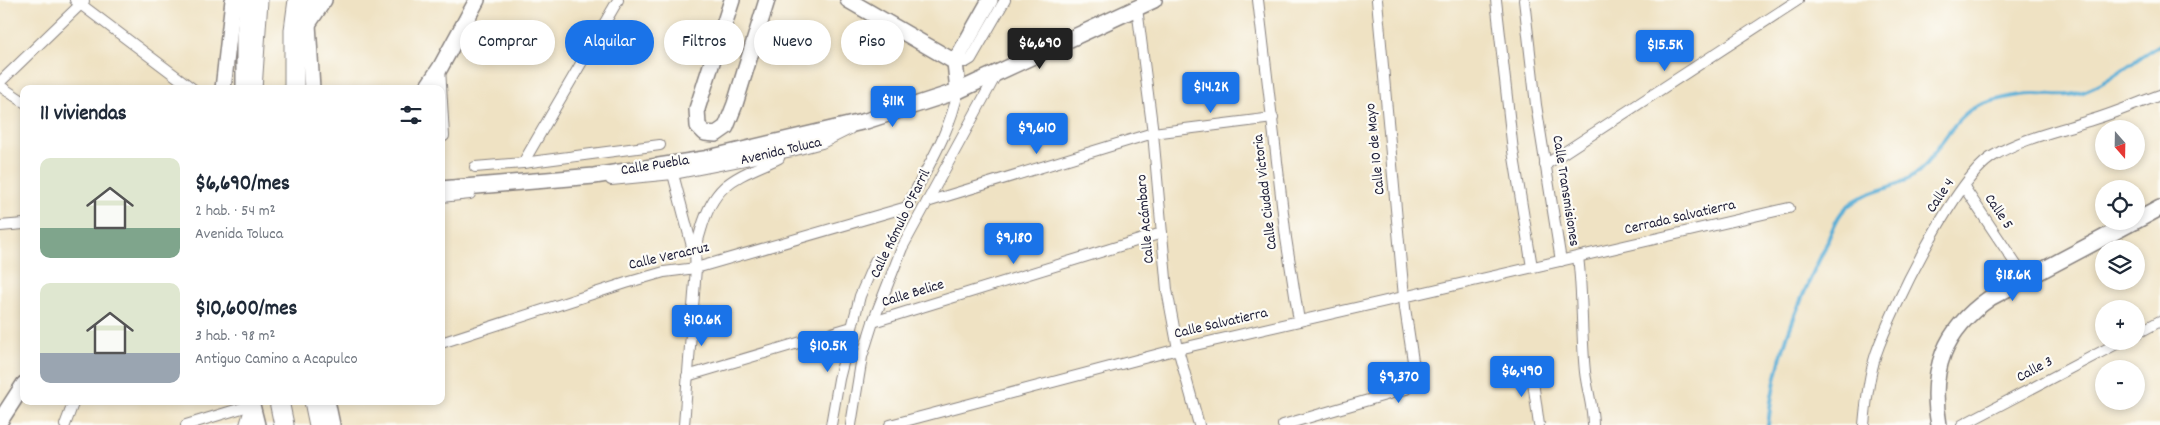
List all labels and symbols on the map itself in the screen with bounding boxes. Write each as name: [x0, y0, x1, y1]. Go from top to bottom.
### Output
pin: $6,690: [999, 28, 1081, 70]
pin: $15.5K: [1624, 30, 1706, 72]
pin: $14.2K: [1170, 72, 1252, 114]
pin: $11K: [863, 86, 923, 128]
street label: Calle 10 de Mayo: [1360, 102, 1392, 196]
pin: $9,610: [996, 112, 1078, 155]
north arrow: [2095, 120, 2145, 170]
street label: Avenida Toluca: [738, 132, 825, 172]
street label: Calle Ciudad Victoria: [1248, 132, 1284, 251]
street label: Calle Transmisiones: [1545, 134, 1585, 248]
street label: Calle Puebla: [619, 150, 692, 182]
street label: Calle Rómulo O'Farril: [865, 165, 937, 282]
street label: Calle Acámbaro: [1131, 173, 1161, 264]
street label: Calle 4: [1921, 174, 1961, 218]
street label: Calle 5: [1978, 190, 2018, 234]
street label: Cerrada Salvatierra: [1622, 194, 1739, 241]
pin: $9,180: [973, 222, 1055, 265]
street label: Calle Veracruz: [627, 237, 712, 277]
pin: $18.6K: [1972, 260, 2054, 302]
street label: Calle Belice: [879, 274, 947, 314]
street label: Calle Salvatierra: [1172, 302, 1271, 345]
pin: $10.6K: [661, 304, 743, 347]
pin: $10.5K: [787, 330, 869, 373]
street label: Calle 3: [2013, 351, 2057, 389]
pin: $6,490: [1481, 356, 1563, 398]
pin: $9,370: [1358, 362, 1440, 404]

